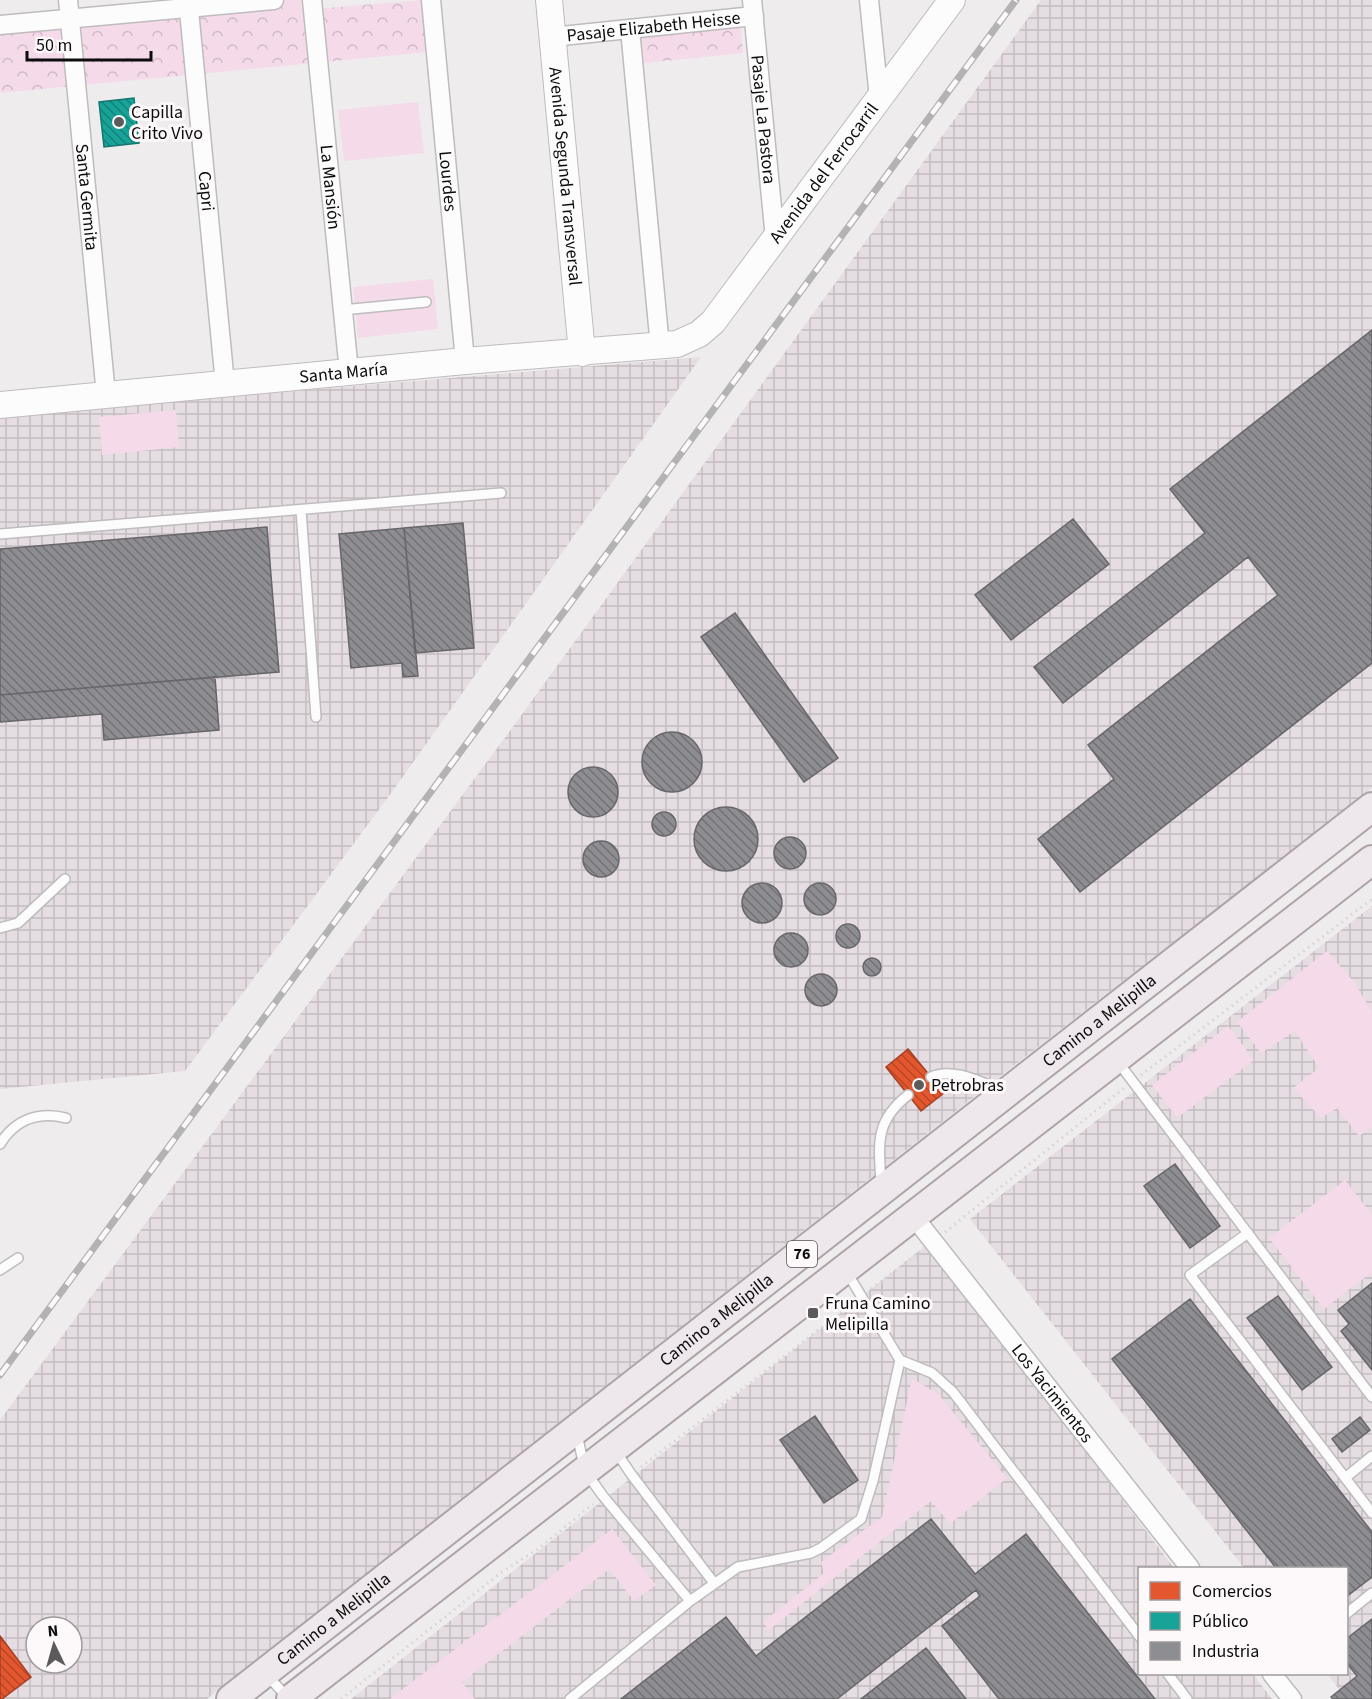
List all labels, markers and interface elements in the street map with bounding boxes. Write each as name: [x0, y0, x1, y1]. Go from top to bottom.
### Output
street label: Pasaje Elizabeth Heisse: [565, 5, 742, 48]
scale bar: [27, 24, 152, 62]
text: 50 m: [36, 33, 72, 58]
street label: Pasaje La Pastora: [745, 54, 782, 185]
street label: Avenida Segunda Transversal: [543, 66, 588, 287]
street label: Avenida del Ferrocarril: [763, 97, 884, 248]
place label: Capilla Crito Vivo: [131, 100, 203, 146]
marker: Capilla Crito Vivo: [112, 115, 126, 129]
street label: Santa Germita: [69, 142, 105, 252]
street label: La Mansión: [314, 144, 347, 231]
street label: Lourdes: [433, 150, 463, 213]
street label: Capri: [192, 170, 221, 212]
street label: Santa María: [298, 356, 389, 389]
street label: Camino a Melipilla: [1037, 968, 1161, 1073]
place label: Petrobras: [931, 1073, 1004, 1098]
marker: Petrobras: [912, 1078, 926, 1092]
road number: 76: [787, 1241, 817, 1267]
street label: Camino a Melipilla: [654, 1267, 779, 1372]
place label: Fruna Camino Melipilla: [825, 1291, 930, 1337]
marker: Fruna Camino Melipilla: [806, 1306, 820, 1320]
street label: Los Yacimientos: [1006, 1338, 1099, 1448]
street label: Camino a Melipilla: [271, 1566, 396, 1671]
legend: [1138, 1567, 1348, 1675]
text: Comercios: [1192, 1579, 1272, 1604]
text: Público: [1192, 1609, 1249, 1634]
north arrow: [24, 1615, 84, 1675]
text: N: [47, 1620, 59, 1642]
text: Industria: [1192, 1639, 1259, 1664]

